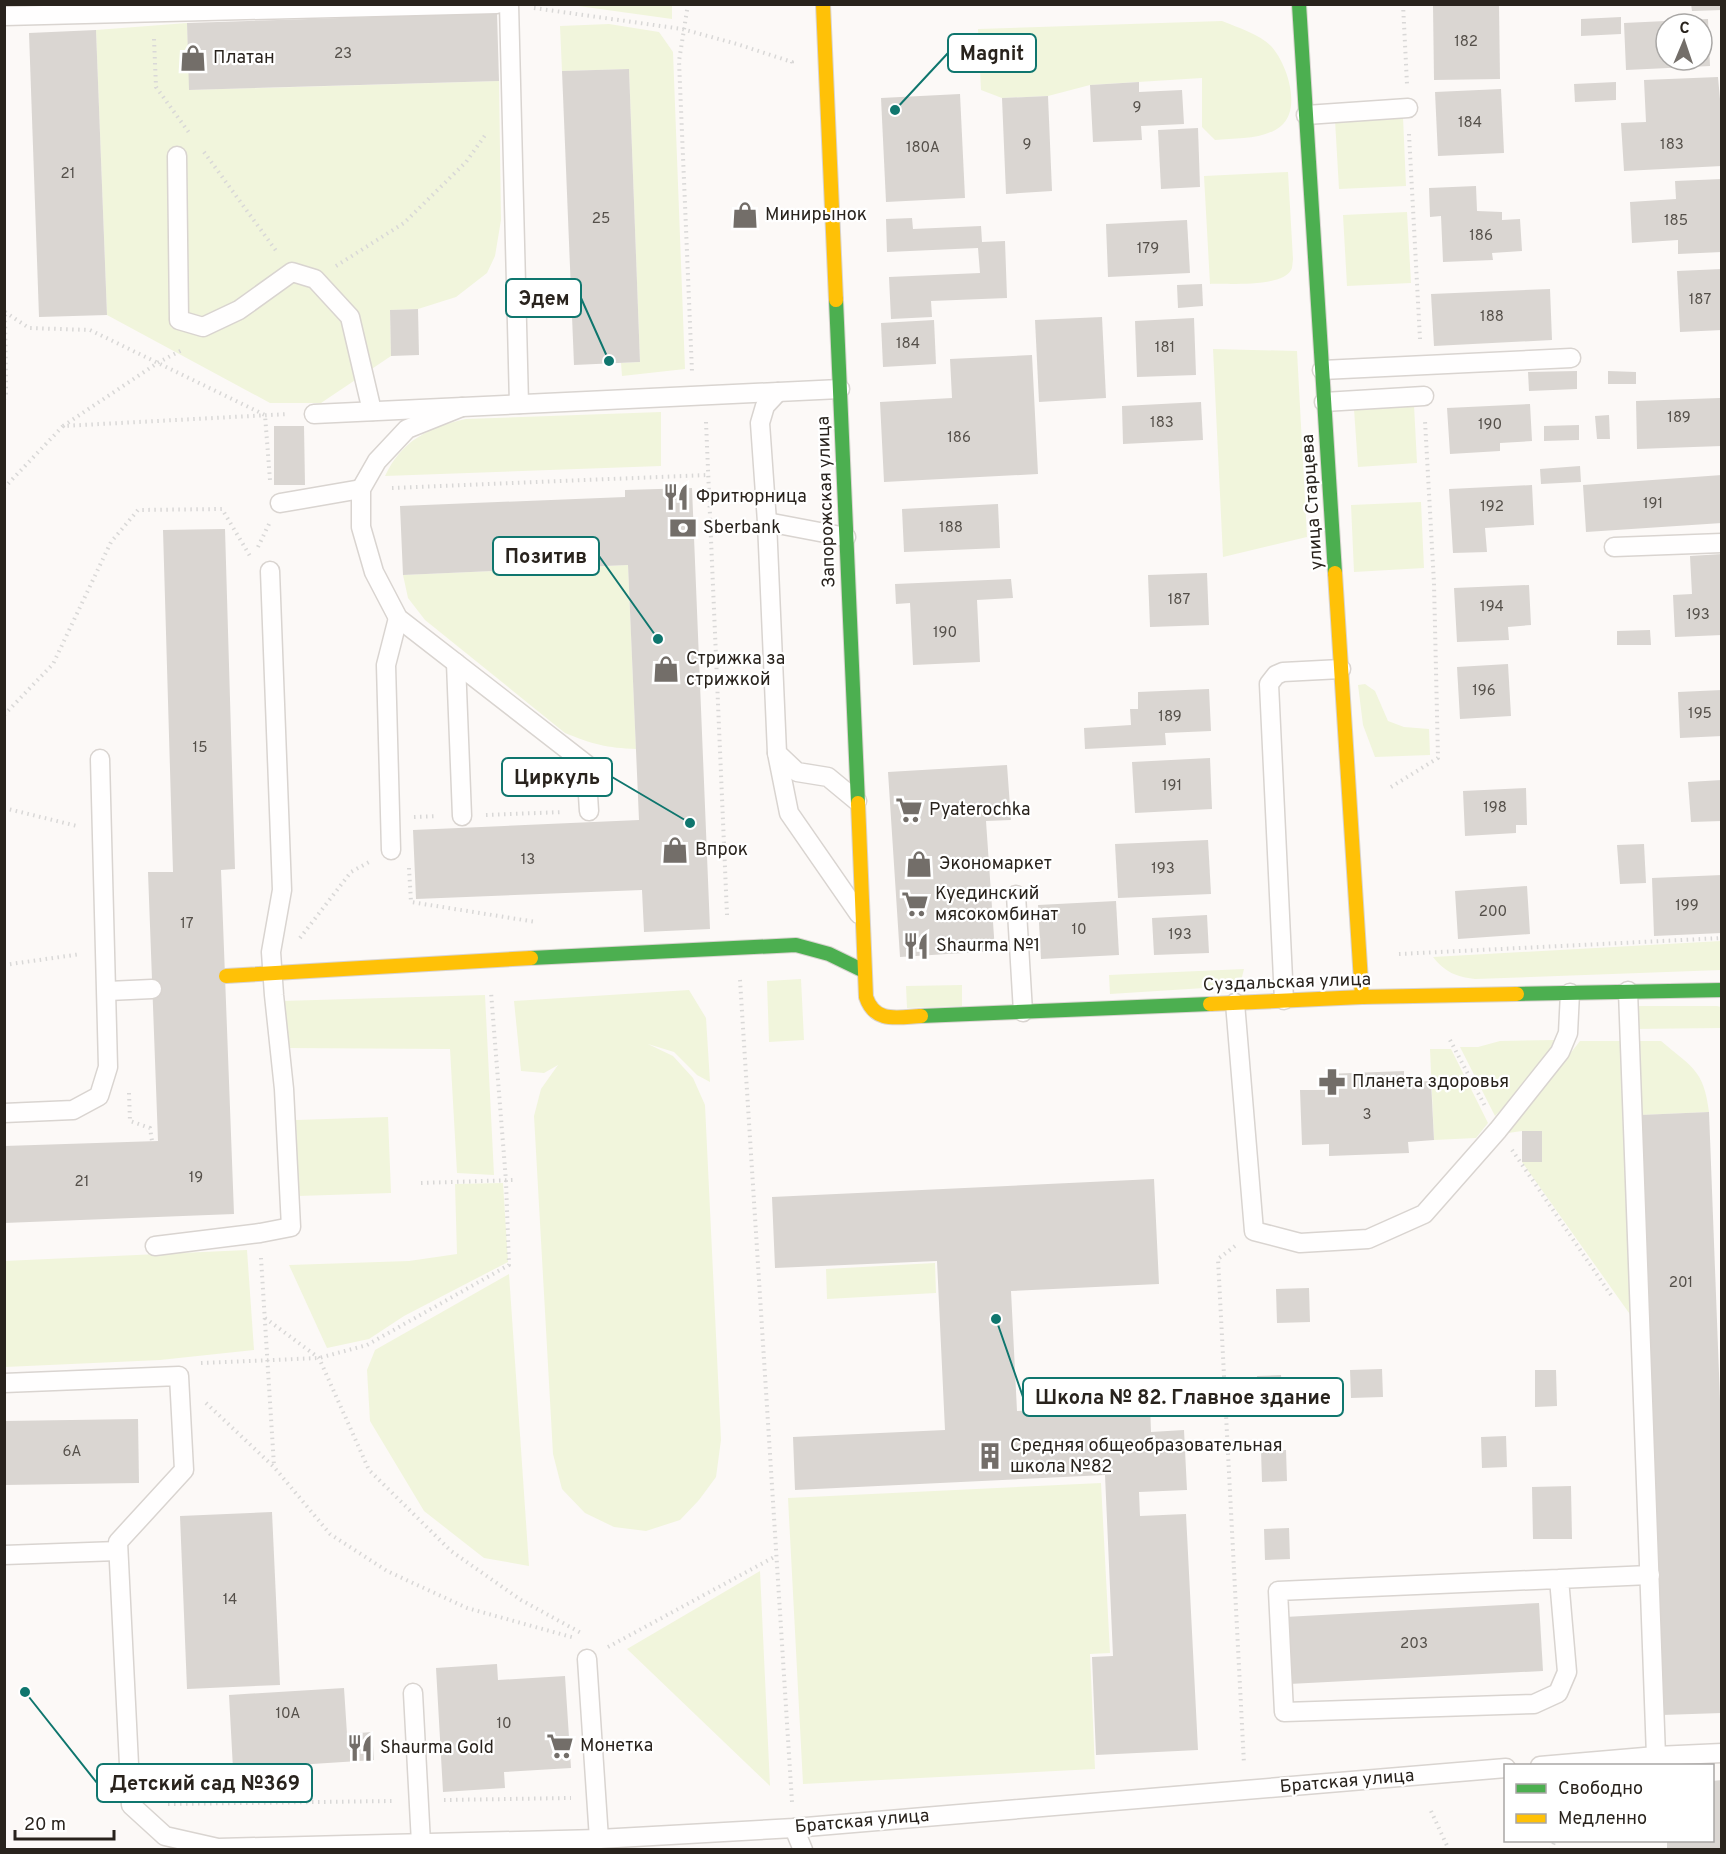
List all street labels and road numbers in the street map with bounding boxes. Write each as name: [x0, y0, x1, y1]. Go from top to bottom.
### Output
street label: Запорожская улица: [813, 416, 841, 588]
street label: улица Старцева: [1297, 433, 1329, 571]
street label: Суздальская улица: [1203, 969, 1371, 997]
street label: Братская улица: [1279, 1765, 1415, 1799]
street label: Братская улица: [794, 1805, 930, 1839]

